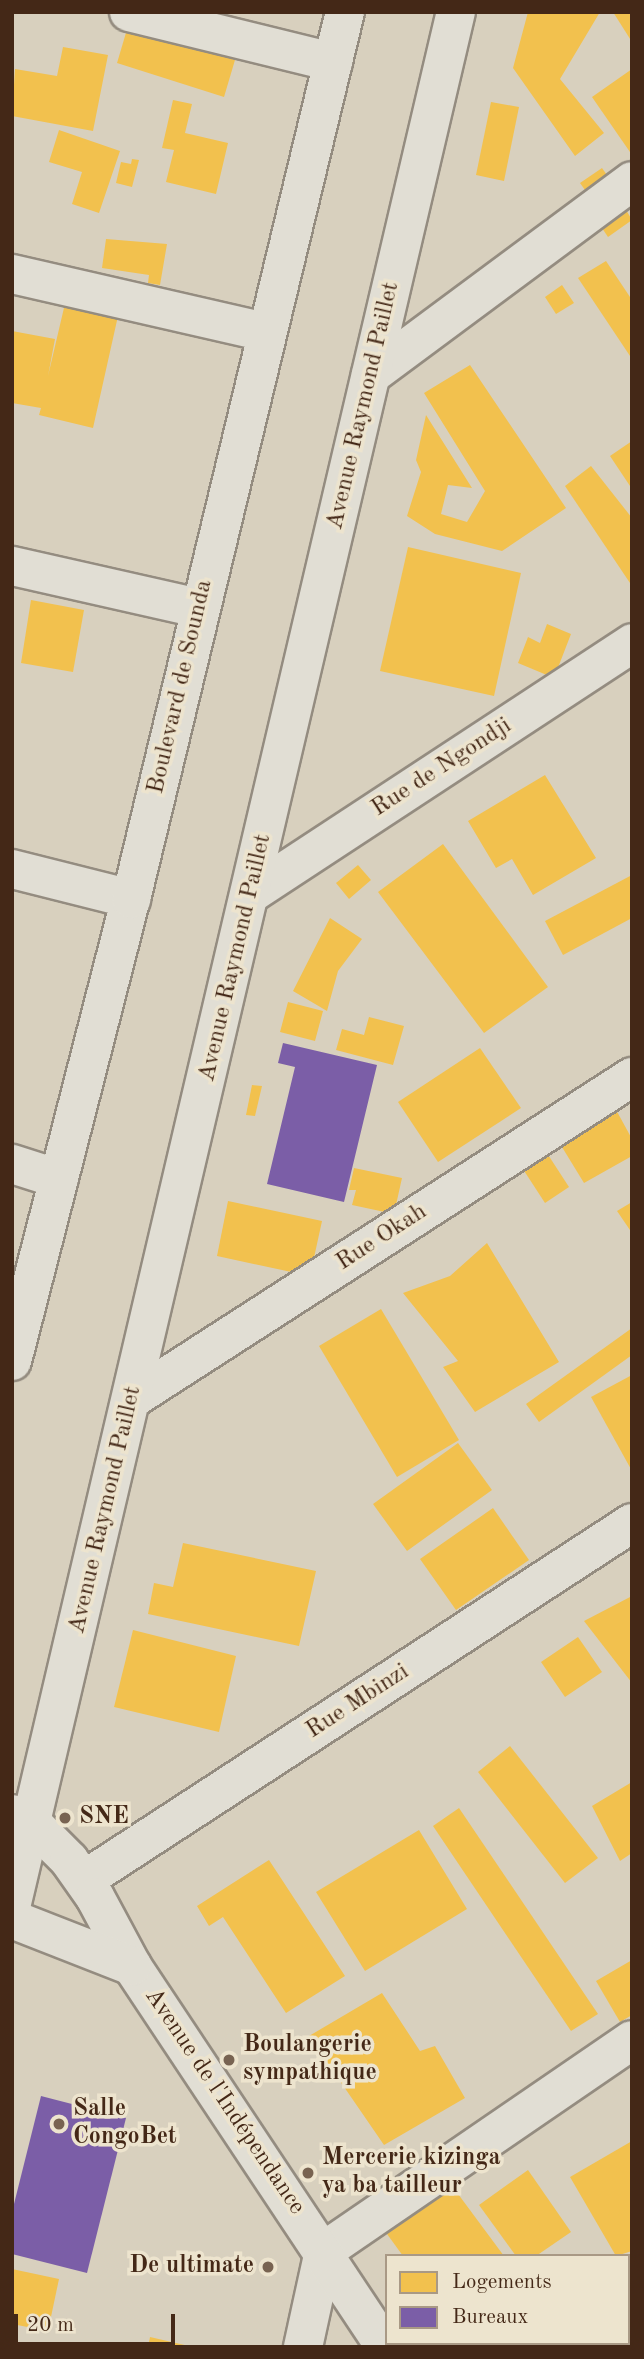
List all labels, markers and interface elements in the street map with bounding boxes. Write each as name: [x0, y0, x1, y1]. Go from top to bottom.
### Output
street label: Avenue Raymond Paillet: [321, 279, 407, 533]
street label: Boulevard de Sounda: [142, 577, 220, 797]
street label: Rue de Ngondji: [367, 712, 517, 824]
street label: Avenue Raymond Paillet: [193, 831, 279, 1085]
street label: Rue Okah: [331, 1198, 433, 1278]
street label: Avenue Raymond Paillet: [63, 1383, 149, 1637]
street label: Rue Mbinzi: [301, 1658, 415, 1746]
place label: SNE: [79, 1804, 129, 1832]
marker: SNE: [57, 1810, 73, 1826]
street label: Avenue de l'Indépendance: [137, 1983, 311, 2221]
place label: Boulangerie sympathique: [243, 2032, 377, 2088]
marker: Boulangerie sympathique: [221, 2052, 237, 2068]
place label: Salle CongoBet: [73, 2096, 177, 2152]
marker: Salle CongoBet: [51, 2116, 67, 2132]
place label: Mercerie kizinga ya ba tailleur: [322, 2145, 501, 2201]
marker: Mercerie kizinga ya ba tailleur: [300, 2165, 316, 2181]
place label: De ultimate: [129, 2253, 254, 2281]
legend: [385, 2254, 630, 2345]
marker: De ultimate: [260, 2259, 276, 2275]
text: Logements: [452, 2272, 552, 2293]
scale bar: [18, 2300, 178, 2344]
text: Bureaux: [452, 2307, 528, 2328]
text: 20 m: [27, 2315, 74, 2336]

